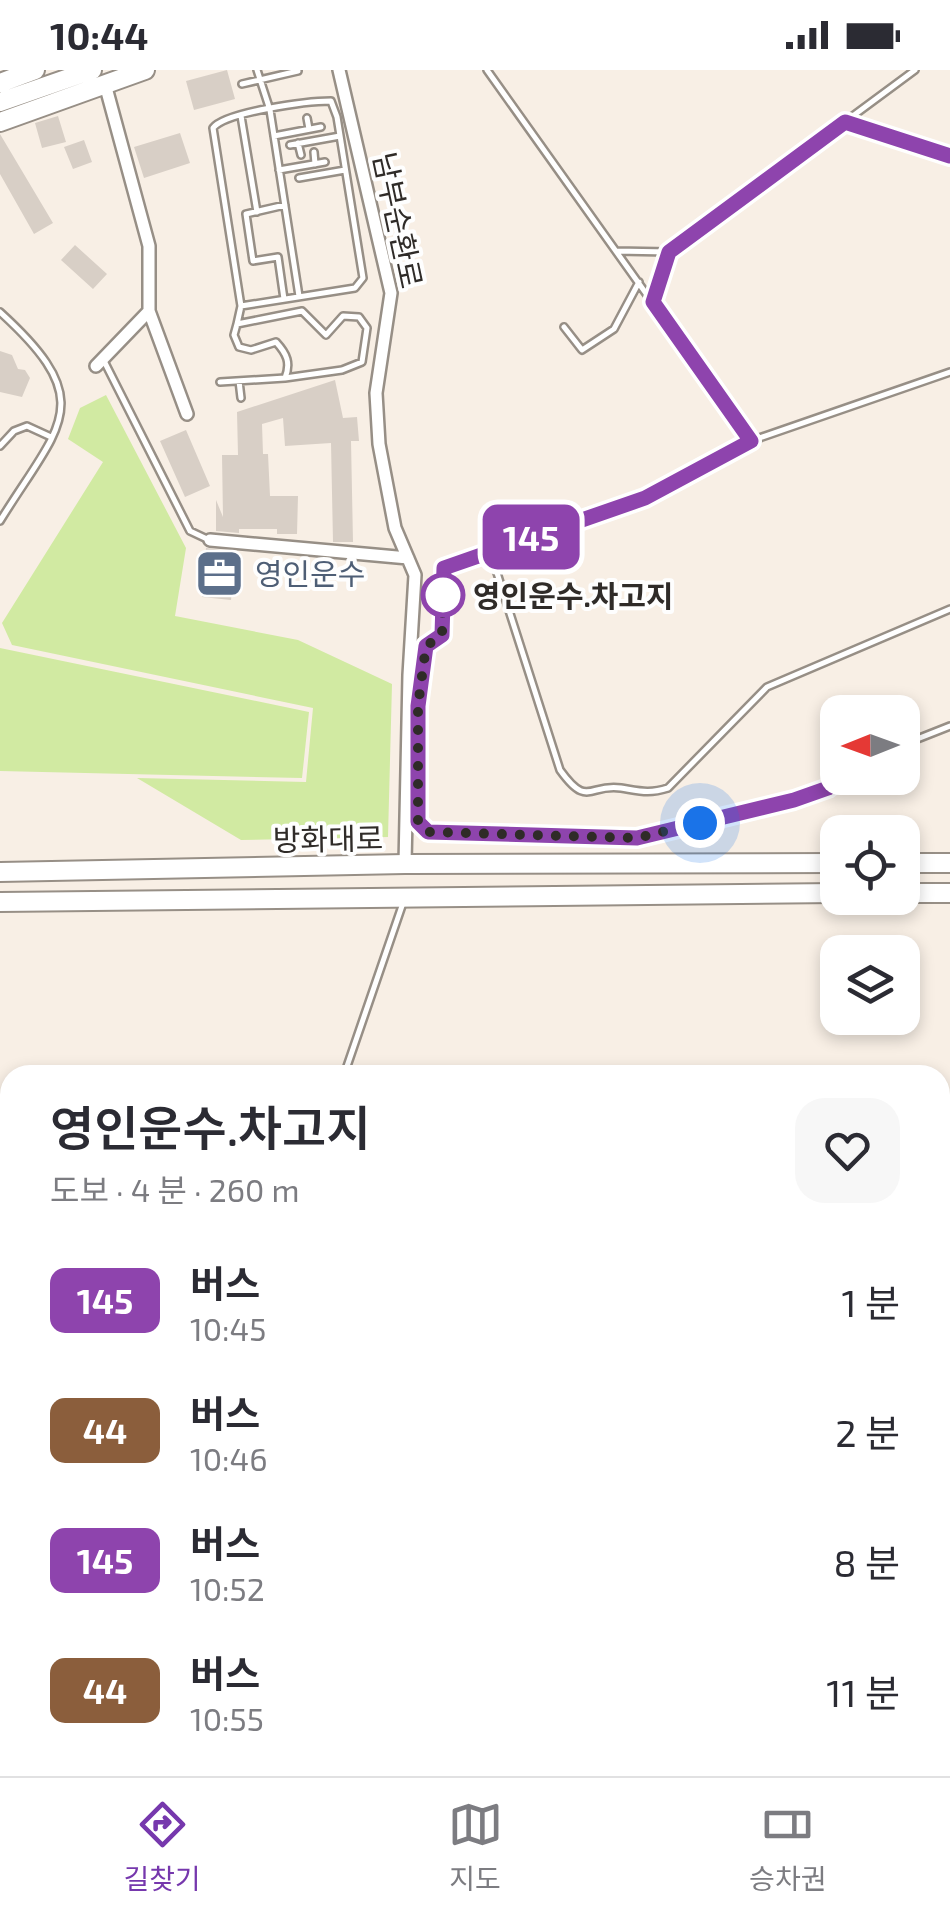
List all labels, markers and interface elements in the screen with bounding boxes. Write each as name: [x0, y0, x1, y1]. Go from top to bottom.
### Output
text: 10:44: [50, 12, 149, 58]
street label: 남부순환로: [367, 149, 431, 291]
line badge: 145: [474, 504, 588, 570]
text: 145: [503, 516, 559, 558]
office icon: 영인운수: [194, 547, 246, 599]
place label: 영인운수: [255, 555, 365, 591]
marker: 영인운수.차고지: [422, 574, 464, 616]
place label: 영인운수.차고지: [473, 577, 674, 613]
north arrow: [820, 695, 920, 795]
map controls: [820, 695, 920, 1035]
your location: [675, 798, 725, 848]
button: locate: [820, 815, 920, 915]
street label: 방화대로: [272, 819, 384, 857]
button: layers: [820, 935, 920, 1035]
text: 영인운수.차고지: [50, 1098, 371, 1156]
button: heart: [795, 1098, 900, 1203]
text: 도보 · 4 분 · 260 m: [50, 1170, 300, 1208]
text: 버스: [190, 1260, 260, 1306]
text: 145: [77, 1279, 133, 1321]
text: 1 분: [841, 1279, 900, 1325]
text: 10:45: [190, 1309, 266, 1347]
text: 버스: [190, 1390, 260, 1436]
text: 44: [83, 1409, 127, 1451]
text: 2 분: [835, 1409, 900, 1455]
text: 10:46: [190, 1439, 268, 1477]
text: 버스: [190, 1520, 260, 1566]
text: 145: [77, 1539, 133, 1581]
text: 8 분: [833, 1539, 900, 1585]
text: 10:52: [190, 1569, 265, 1607]
text: 버스: [190, 1650, 260, 1696]
text: 44: [83, 1669, 127, 1711]
text: 11 분: [826, 1669, 900, 1715]
text: 10:55: [190, 1699, 264, 1737]
tab: 길찾기: [123, 1797, 201, 1897]
tab: 지도: [448, 1797, 503, 1897]
tab: 승차권: [749, 1797, 827, 1897]

